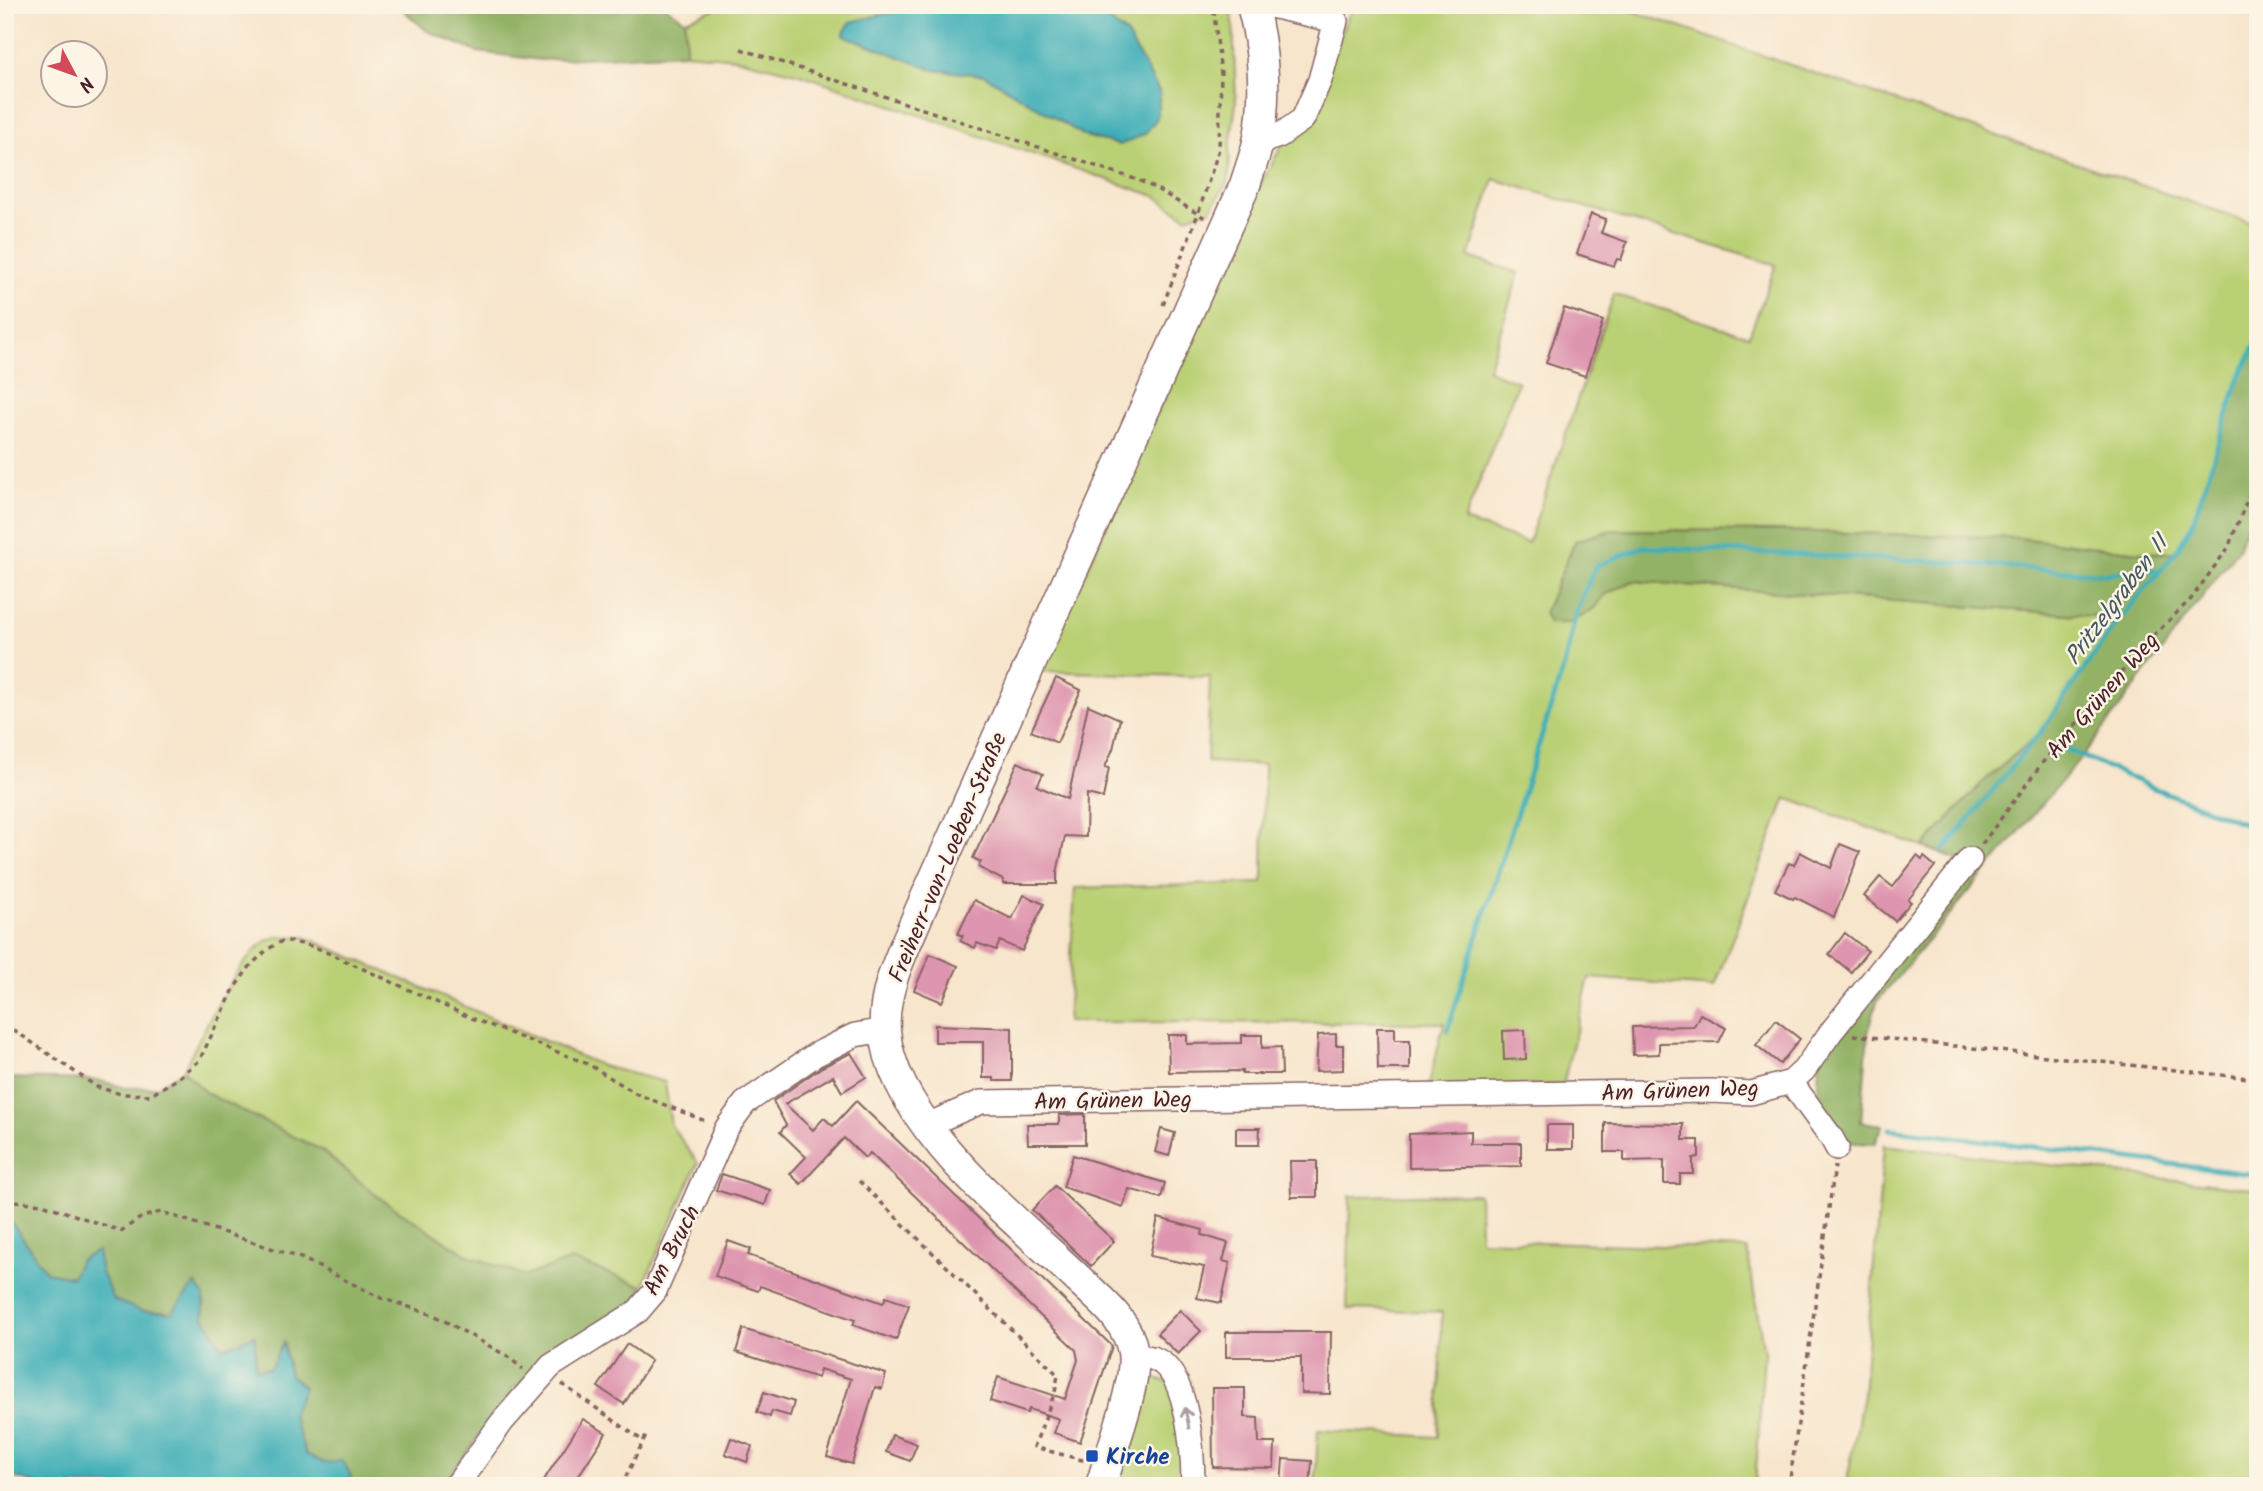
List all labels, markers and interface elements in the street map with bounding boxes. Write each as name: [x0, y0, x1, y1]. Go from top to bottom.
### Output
north arrow: [38, 38, 108, 108]
text: N: [70, 69, 101, 98]
water label: Pritzelgraben II: [2055, 525, 2181, 674]
street label: Am Grünen Weg: [2038, 625, 2169, 768]
street label: Freiherr-von-Loeben-Straße: [880, 727, 1018, 989]
street label: Am Grünen Weg: [1601, 1071, 1759, 1113]
street label: Am Grünen Weg: [1034, 1083, 1192, 1121]
street label: Am Bruch: [635, 1199, 711, 1302]
one-way arrow: [1180, 1407, 1193, 1430]
place label: Kirche: [1106, 1440, 1170, 1476]
marker: Kirche: [1084, 1448, 1100, 1464]

